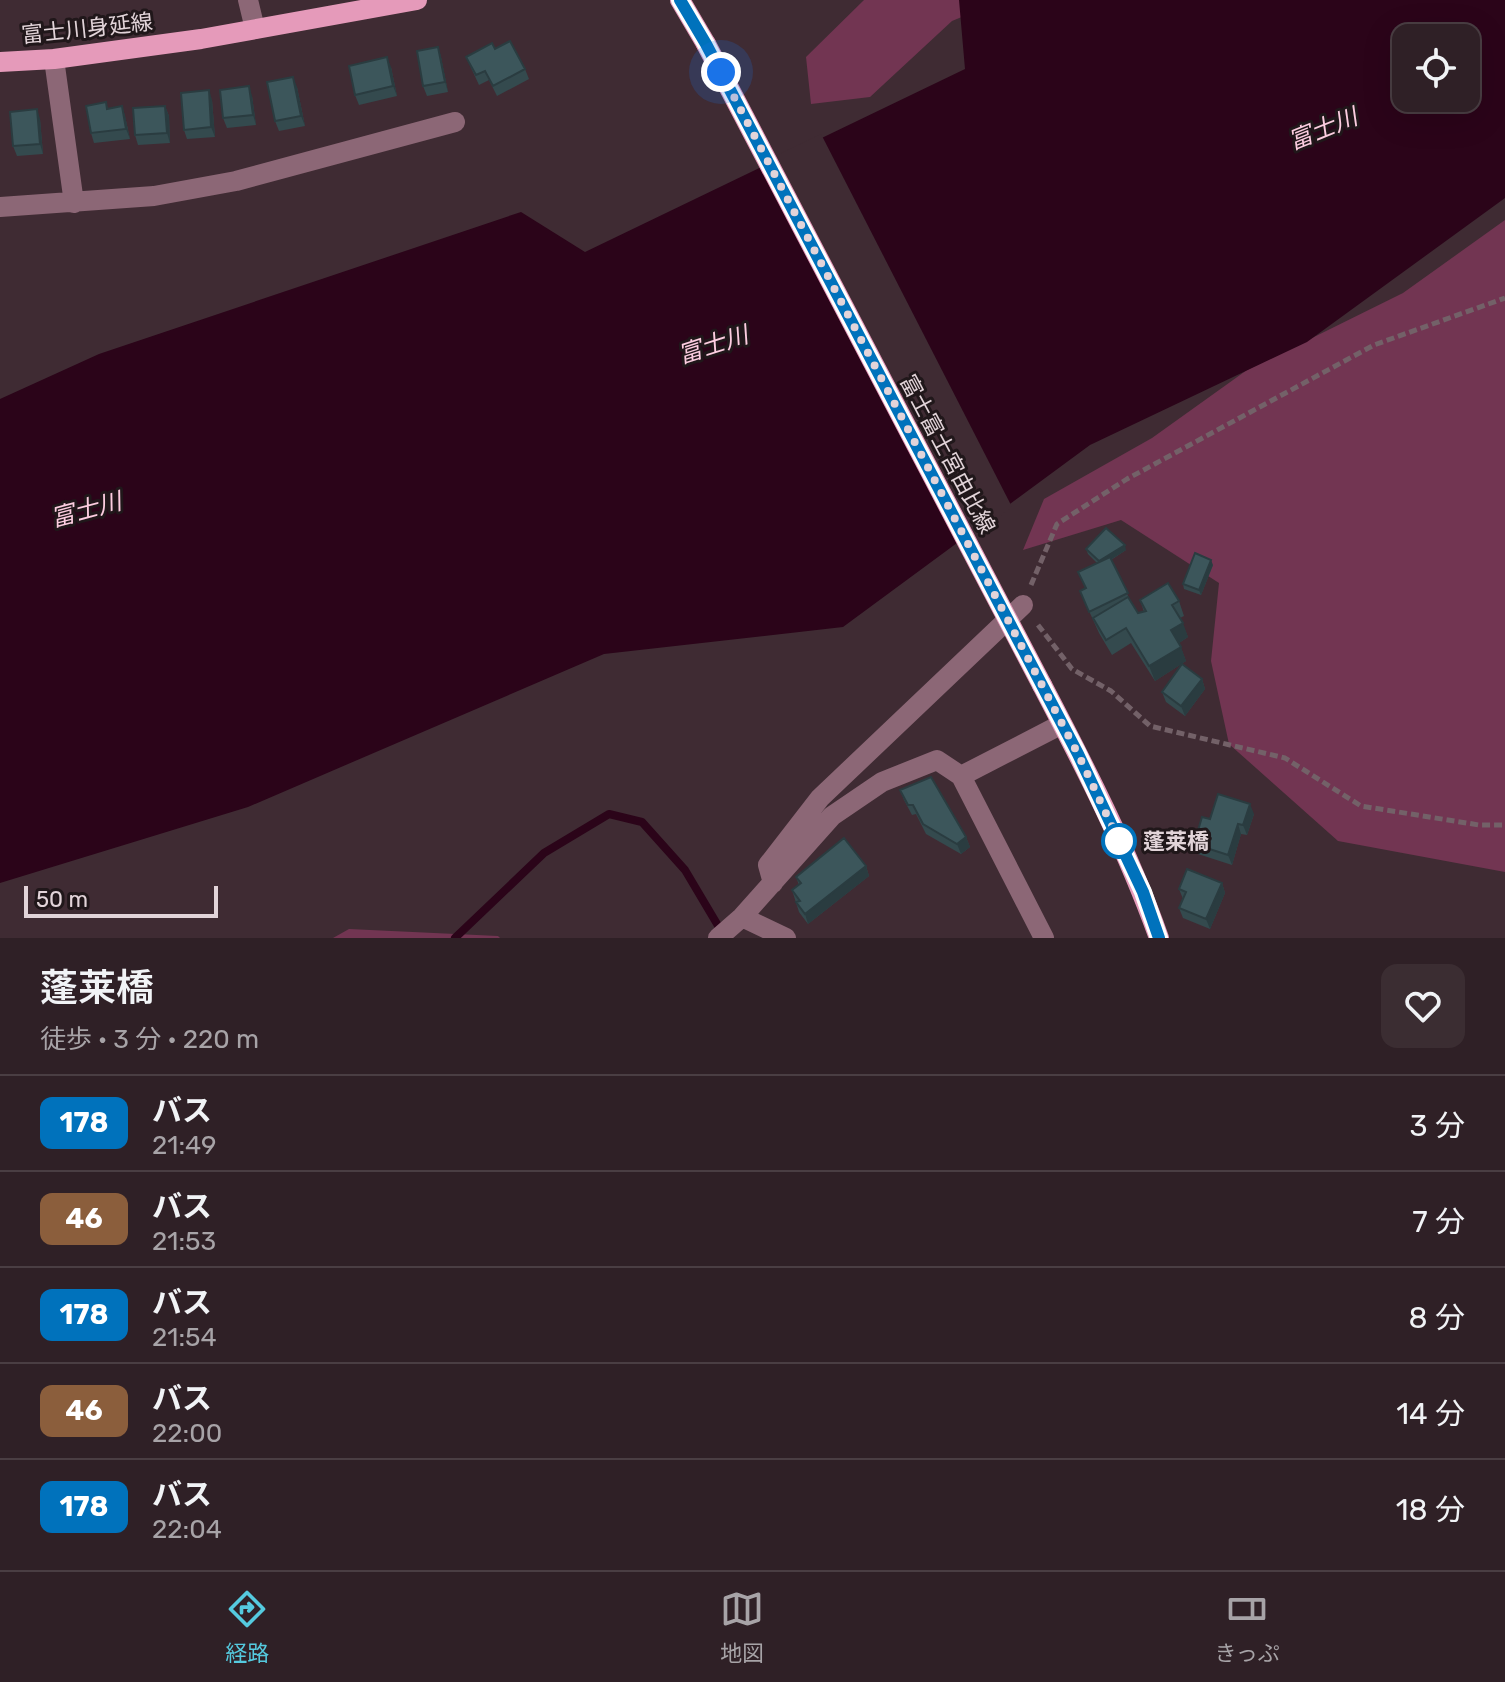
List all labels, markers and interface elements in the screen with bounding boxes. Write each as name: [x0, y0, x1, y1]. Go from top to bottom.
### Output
street label: 富士川身延線: [20, 8, 154, 49]
map controls: [1392, 24, 1480, 112]
button: locate: [1392, 24, 1480, 112]
your location: [701, 52, 741, 92]
water label: 富士川: [1284, 101, 1364, 155]
water label: 富士川: [674, 320, 754, 369]
street label: 富士富士宮由比線: [894, 370, 1001, 538]
water label: 富士川: [48, 486, 127, 533]
marker: 蓬莱橋: [1102, 824, 1136, 858]
place label: 蓬莱橋: [1143, 828, 1209, 855]
scale bar: [24, 882, 218, 918]
text: 50 m: [36, 886, 88, 913]
button: heart: [1381, 964, 1465, 1048]
text: 蓬莱橋: [40, 965, 154, 1011]
text: 徒歩 · 3 分 · 220 m: [40, 1024, 259, 1055]
text: バス: [152, 1093, 212, 1129]
text: 178: [60, 1106, 108, 1139]
text: 3 分: [1410, 1108, 1465, 1144]
text: 21:49: [152, 1130, 216, 1161]
text: バス: [152, 1189, 212, 1225]
text: 46: [65, 1202, 103, 1235]
text: 7 分: [1412, 1204, 1465, 1240]
text: 21:53: [152, 1226, 216, 1257]
text: バス: [152, 1285, 212, 1321]
text: 178: [60, 1298, 108, 1331]
text: 8 分: [1409, 1300, 1465, 1336]
text: 21:54: [152, 1322, 217, 1353]
text: バス: [152, 1381, 212, 1417]
text: 46: [65, 1394, 103, 1427]
text: 14 分: [1396, 1396, 1465, 1432]
text: 22:00: [152, 1418, 222, 1449]
text: バス: [152, 1477, 212, 1513]
text: 178: [60, 1490, 108, 1523]
text: 18 分: [1396, 1492, 1465, 1528]
text: 22:04: [152, 1514, 222, 1545]
tab: 経路: [225, 1587, 269, 1667]
tab: 地図: [720, 1587, 764, 1667]
tab: きっぷ: [1215, 1587, 1280, 1667]

